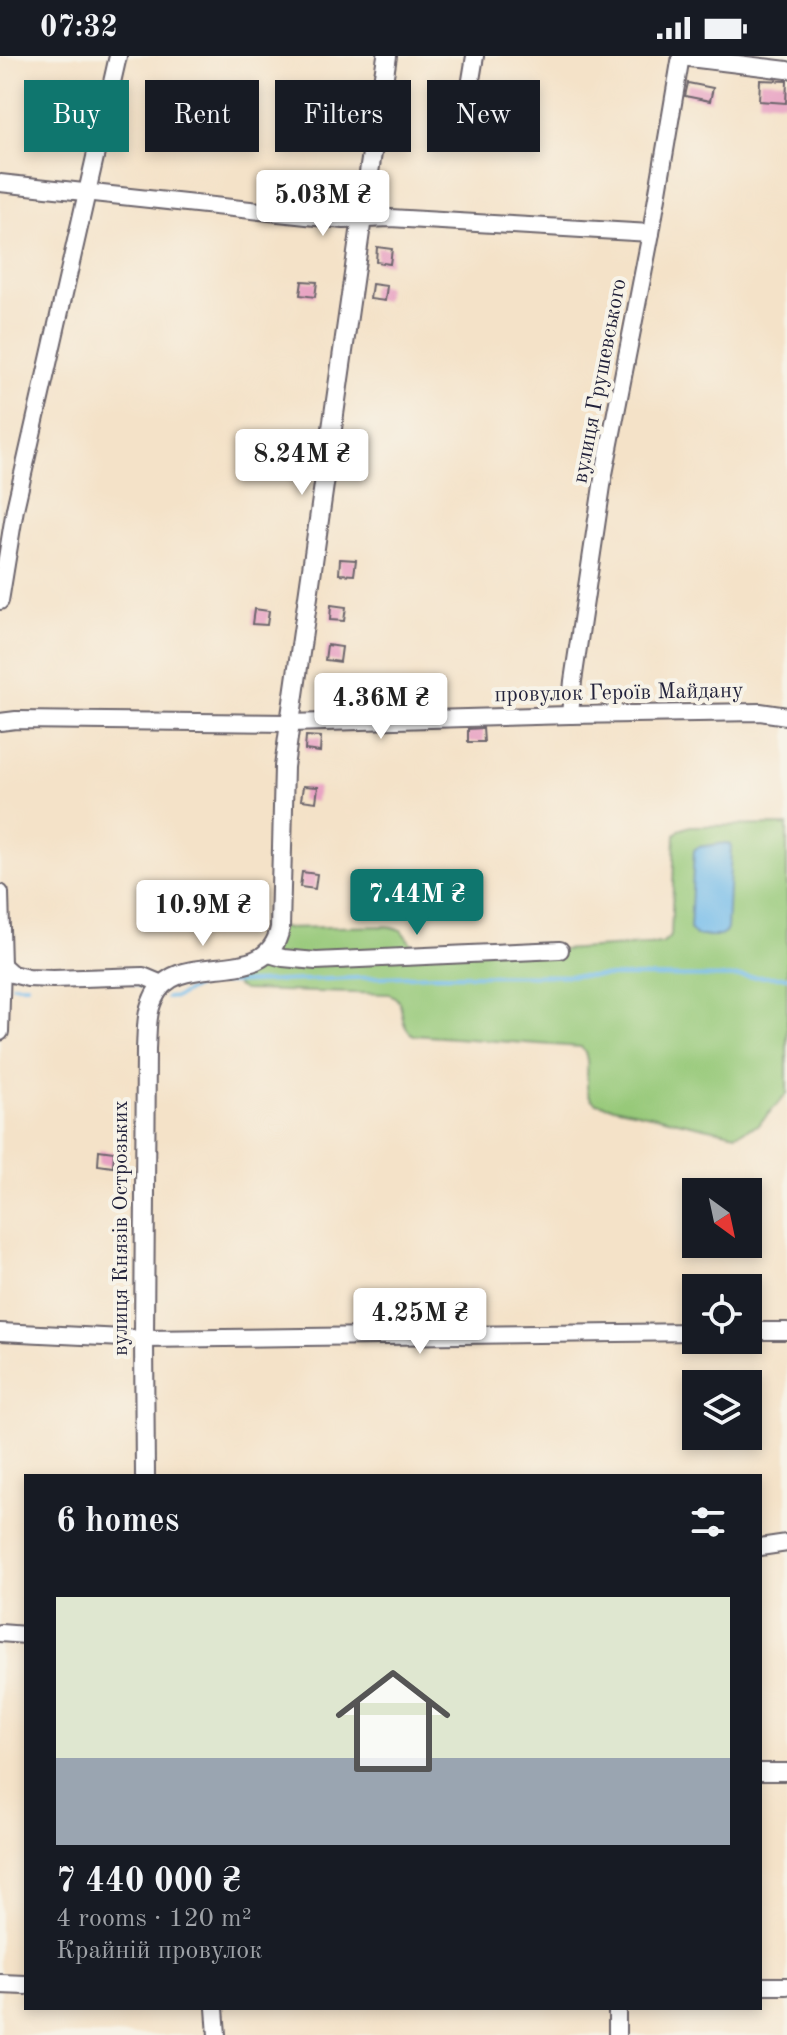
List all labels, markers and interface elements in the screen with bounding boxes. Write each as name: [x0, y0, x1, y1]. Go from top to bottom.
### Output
text: 07:32: [40, 13, 118, 43]
chip: Buy: [24, 80, 129, 152]
chip: Rent: [145, 80, 259, 152]
chip: Filters: [275, 80, 411, 152]
chip: New: [427, 80, 540, 152]
pin: 5.03M ₴: [249, 170, 397, 238]
text: 5.03M ₴: [274, 183, 372, 209]
street label: вулиця Грушевського: [569, 277, 631, 485]
pin: 8.24M ₴: [228, 429, 376, 497]
text: 8.24M ₴: [253, 442, 351, 468]
pin: 4.36M ₴: [307, 673, 455, 741]
street label: провулок Героїв Майдану: [494, 680, 744, 706]
text: 4.36M ₴: [332, 686, 430, 712]
pin: 7.44M ₴: [343, 869, 491, 937]
pin: 10.9M ₴: [129, 880, 277, 948]
text: 7.44M ₴: [368, 882, 466, 908]
text: 10.9M ₴: [154, 893, 252, 919]
street label: вулиця Князів Острозьких: [110, 1100, 132, 1356]
north arrow: [682, 1178, 762, 1258]
map controls: [682, 1178, 762, 1450]
button: locate: [682, 1274, 762, 1354]
pin: 4.25M ₴: [346, 1288, 494, 1356]
text: 4.25M ₴: [371, 1301, 469, 1327]
button: layers: [682, 1370, 762, 1450]
icon: filters: [686, 1500, 730, 1544]
text: 6 homes: [56, 1505, 179, 1539]
icon: home: [321, 1649, 465, 1793]
text: 7 440 000 ₴: [56, 1865, 241, 1899]
text: 4 rooms · 120 m²: [56, 1906, 252, 1932]
text: Крайній провулок: [56, 1938, 262, 1964]

